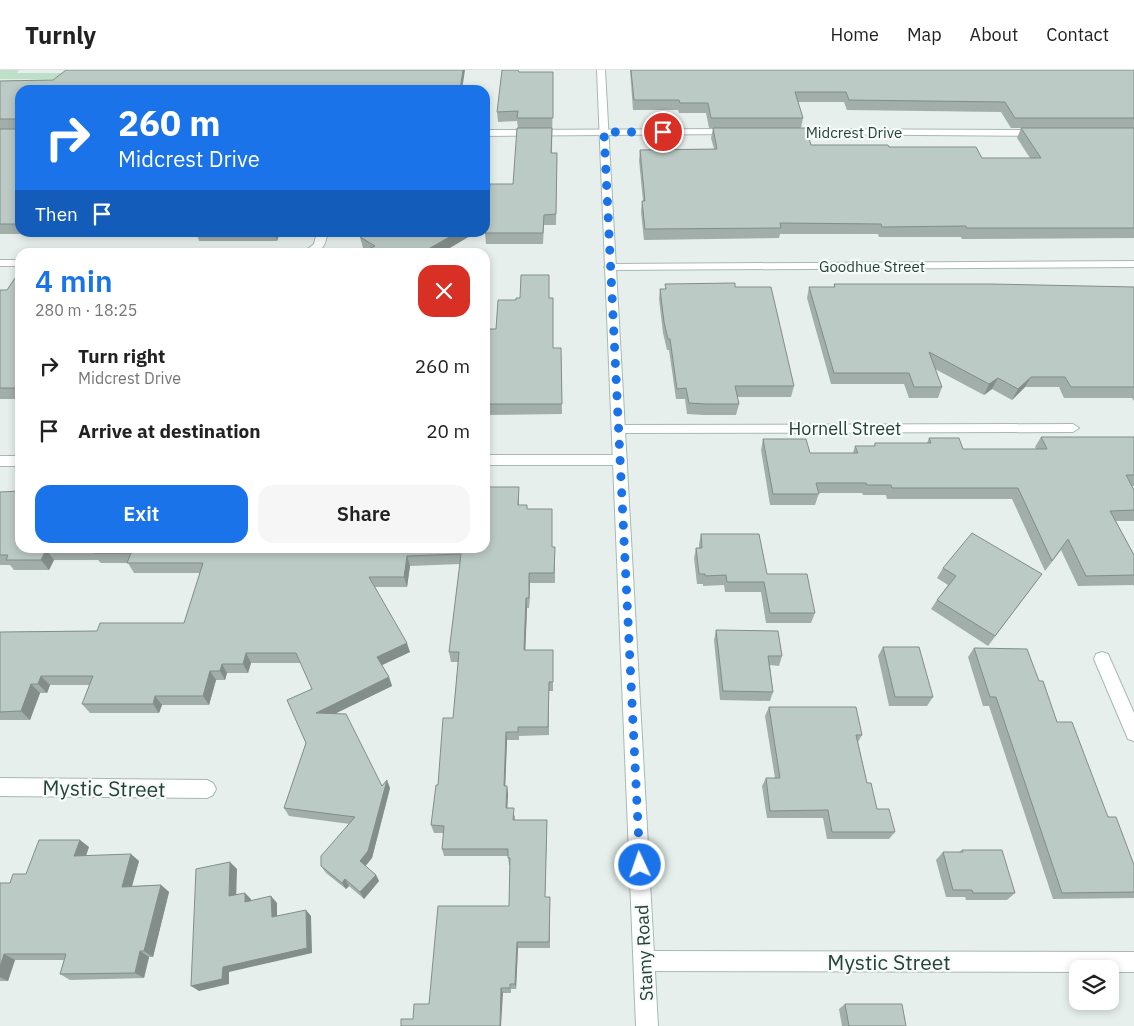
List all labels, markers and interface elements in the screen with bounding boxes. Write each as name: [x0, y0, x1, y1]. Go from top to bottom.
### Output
text: Turnly: [25, 19, 96, 51]
text: Home: [831, 23, 879, 46]
text: Map: [907, 23, 942, 46]
text: About: [970, 23, 1018, 46]
text: Contact: [1046, 23, 1109, 46]
text: 260 m: [118, 100, 221, 146]
icon: right: [35, 105, 100, 170]
pin: [642, 111, 684, 153]
icon: arrive: [649, 118, 677, 146]
street label: Midcrest Drive: [806, 123, 902, 142]
text: Midcrest Drive: [118, 144, 260, 173]
icon: arrive: [88, 200, 116, 228]
text: Then: [35, 202, 78, 226]
street label: Goodhue Street: [819, 257, 925, 276]
text: 4 min: [35, 261, 113, 300]
button: close: [418, 265, 470, 317]
text: 280 m · 18:25: [35, 300, 137, 320]
text: Turn right: [78, 344, 165, 368]
icon: right: [35, 352, 63, 380]
text: 260 m: [415, 354, 470, 378]
text: Midcrest Drive: [78, 368, 181, 388]
icon: arrive: [35, 417, 63, 445]
street label: Hornell Street: [789, 417, 901, 440]
text: Arrive at destination: [78, 419, 261, 443]
text: 20 m: [426, 419, 470, 443]
button: Exit: [35, 485, 248, 543]
button: Share: [258, 485, 470, 543]
street label: Mystic Street: [42, 773, 166, 803]
position arrow: [613, 838, 665, 890]
street label: Stamy Road: [630, 904, 658, 1002]
street label: Mystic Street: [827, 948, 951, 976]
map controls: [1069, 960, 1119, 1010]
button: layers: [1069, 960, 1119, 1010]

